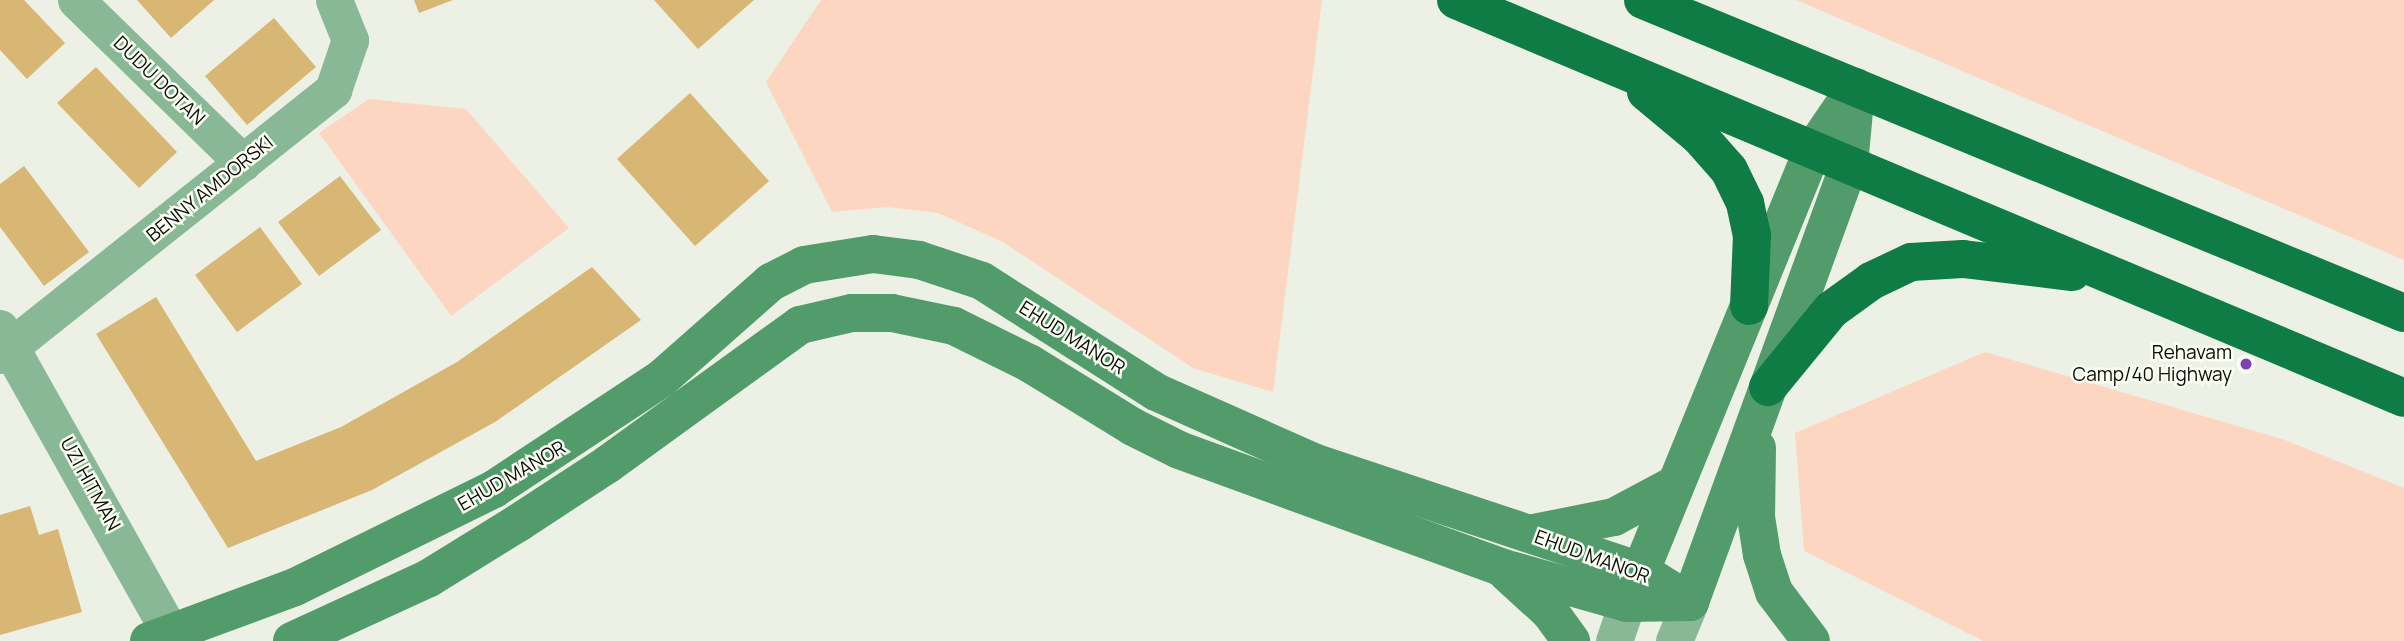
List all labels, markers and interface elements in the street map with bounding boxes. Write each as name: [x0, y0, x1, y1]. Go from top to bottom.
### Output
street label: DUDU DOTAN: [109, 32, 209, 130]
street label: BENNY AMDORSKI: [142, 131, 278, 247]
street label: EHUD MANOR: [1015, 296, 1129, 380]
place label: Rehavam Camp/40 Highway: [2073, 342, 2232, 386]
marker: Rehavam Camp/40 Highway: [2238, 356, 2254, 372]
street label: UZI HITMAN: [55, 433, 125, 535]
street label: EHUD MANOR: [454, 436, 570, 516]
street label: EHUD MANOR: [1531, 526, 1653, 588]

